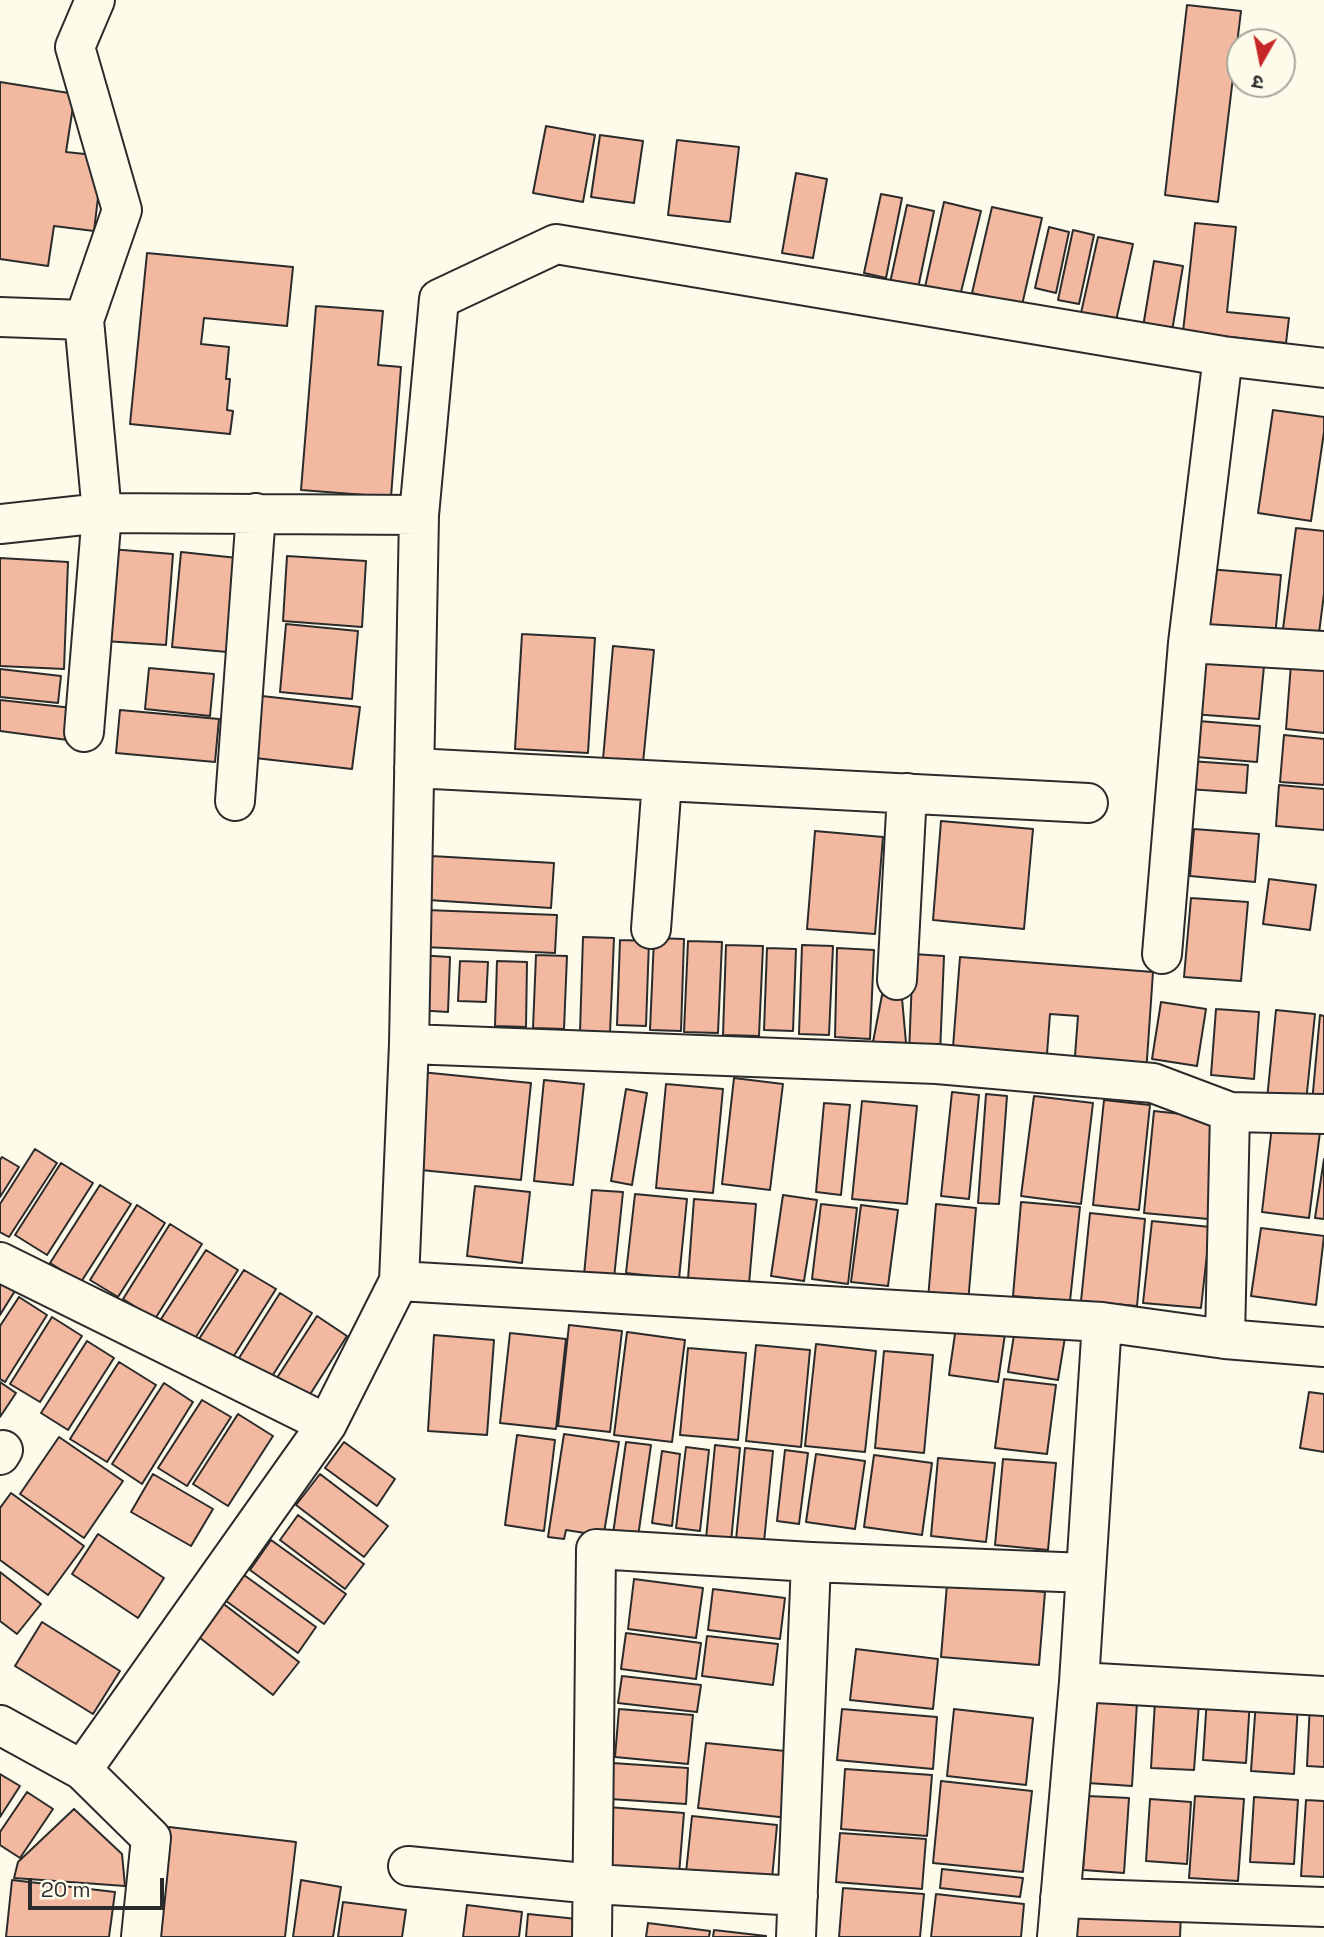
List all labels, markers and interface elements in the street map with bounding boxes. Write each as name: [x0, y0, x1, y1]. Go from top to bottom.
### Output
north arrow: [1226, 28, 1296, 98]
text: उ: [1251, 69, 1265, 95]
scale bar: [32, 1864, 168, 1908]
text: 20 m: [41, 1876, 91, 1903]

